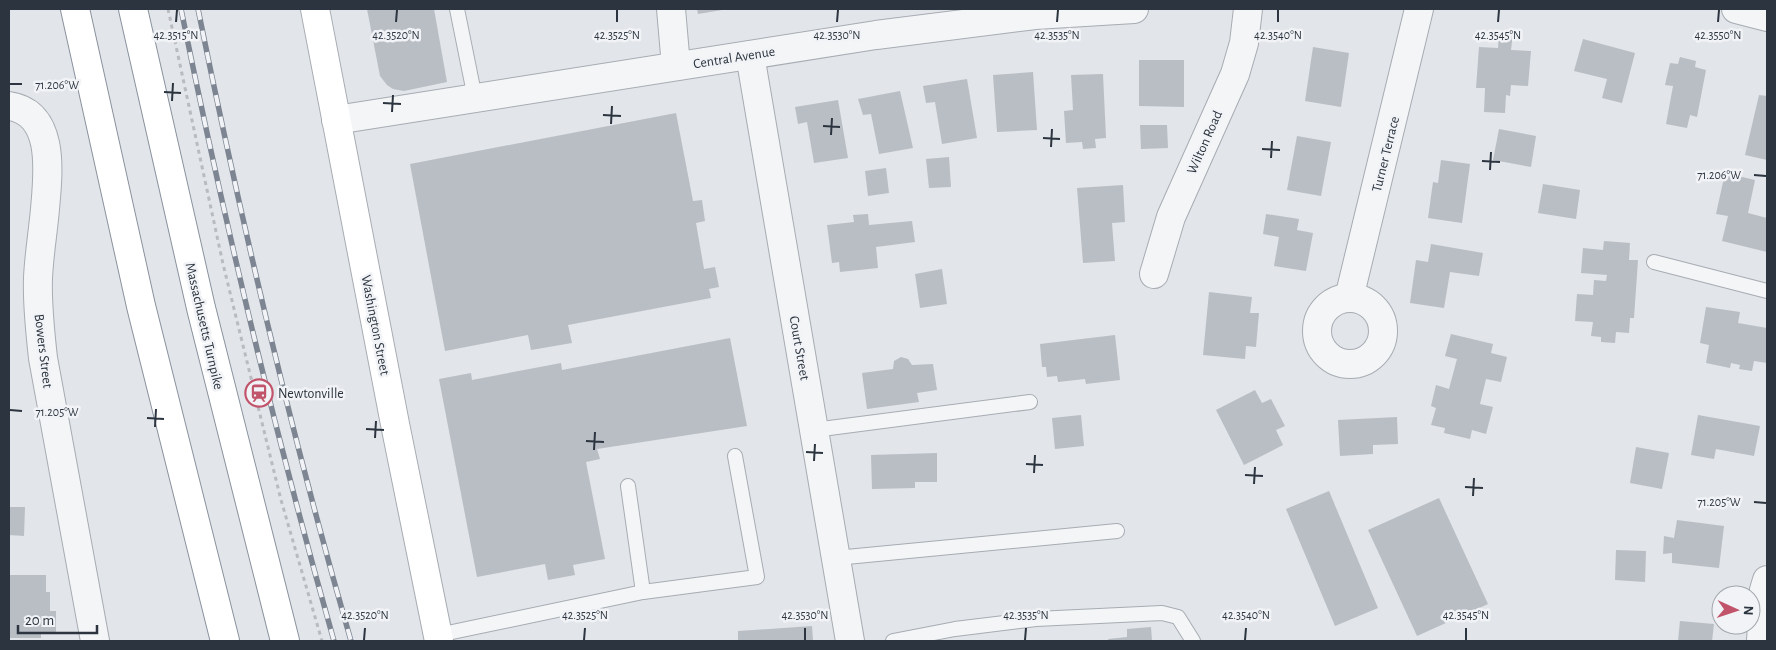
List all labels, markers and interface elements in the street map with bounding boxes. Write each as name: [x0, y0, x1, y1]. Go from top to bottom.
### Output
text: 42.3515°N: [154, 29, 198, 41]
text: 42.3520°N: [372, 29, 420, 41]
text: 42.3525°N: [594, 29, 640, 41]
text: 42.3530°N: [814, 29, 860, 41]
text: 42.3535°N: [1034, 29, 1080, 41]
text: 42.3540°N: [1254, 29, 1302, 41]
text: 42.3545°N: [1475, 29, 1521, 41]
text: 42.3550°N: [1694, 29, 1742, 41]
street label: Central Avenue: [692, 45, 776, 71]
text: 71.206°W: [35, 79, 79, 91]
street label: Wilton Road: [1185, 109, 1225, 176]
street label: Turner Terrace: [1370, 115, 1402, 194]
text: 71.206°W: [1697, 169, 1741, 181]
street label: Massachusetts Turnpike: [183, 261, 225, 391]
street label: Washington Street: [358, 274, 392, 377]
street label: Bowers Street: [32, 313, 55, 390]
street label: Court Street: [786, 315, 812, 382]
station icon: Newtonville: [244, 378, 274, 408]
place label: Newtonville: [278, 387, 344, 401]
text: 71.205°W: [35, 406, 79, 418]
text: 71.205°W: [1697, 496, 1741, 508]
north arrow: [1711, 585, 1761, 635]
scale bar: [18, 602, 96, 634]
text: N: [1741, 605, 1755, 616]
text: 42.3520°N: [341, 609, 389, 621]
text: 42.3525°N: [562, 609, 608, 621]
text: 42.3530°N: [782, 609, 828, 621]
text: 42.3535°N: [1003, 609, 1049, 621]
text: 42.3540°N: [1222, 609, 1270, 621]
text: 42.3545°N: [1443, 609, 1489, 621]
text: 20 m: [25, 613, 54, 628]

